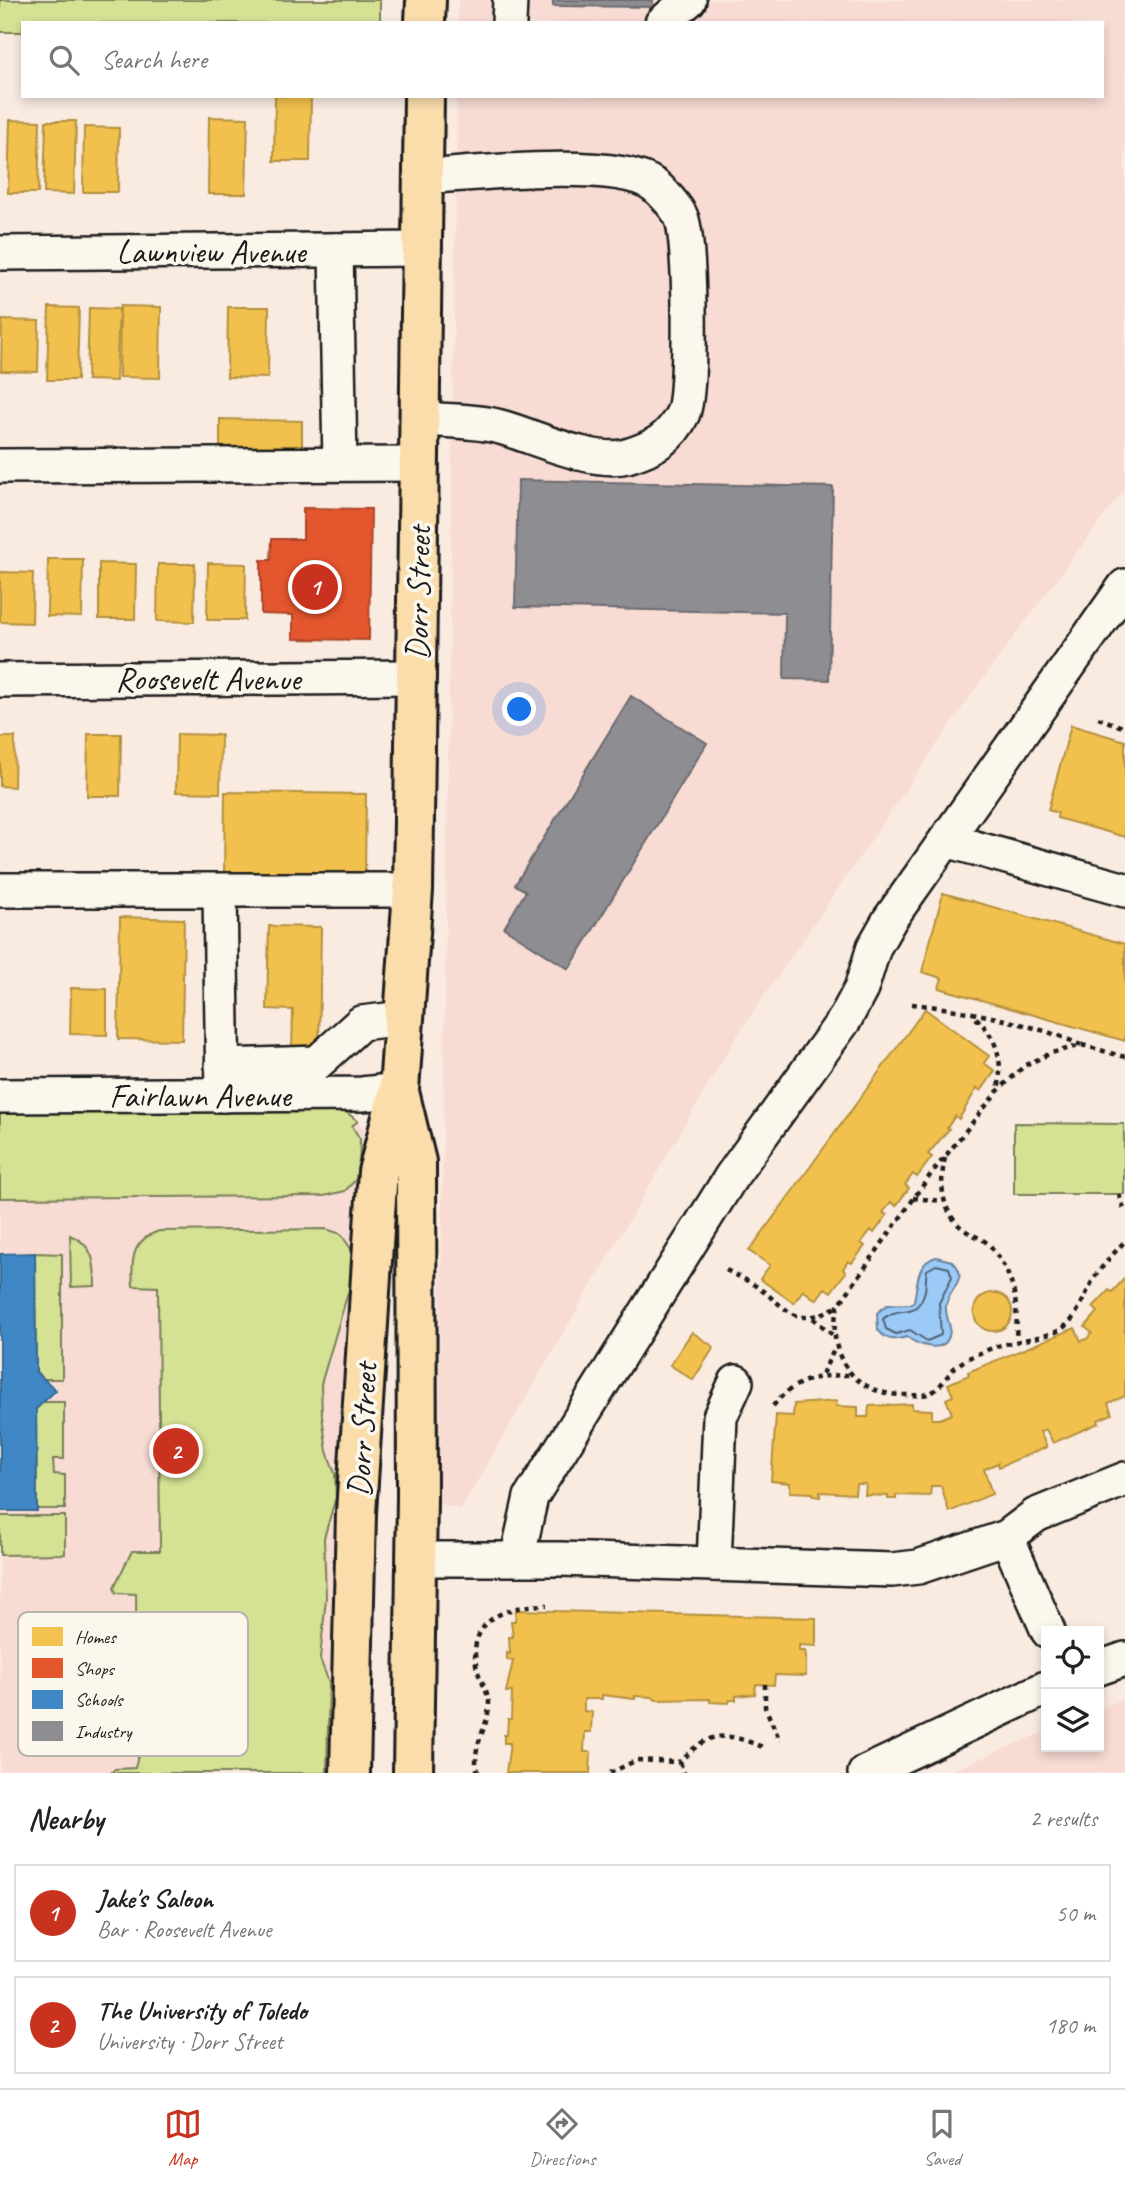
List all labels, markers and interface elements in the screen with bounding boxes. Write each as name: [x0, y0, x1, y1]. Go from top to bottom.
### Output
search box: [21, 21, 1104, 98]
icon: search: [45, 41, 83, 79]
text: Search here: [101, 43, 207, 76]
street label: Lawnview Avenue: [117, 231, 308, 273]
street label: Dorr Street: [396, 523, 440, 660]
pin: 1: [292, 561, 338, 613]
street label: Roosevelt Avenue: [116, 658, 303, 700]
your location: [502, 692, 536, 726]
street label: Fairlawn Avenue: [109, 1075, 293, 1117]
street label: Dorr Street: [338, 1359, 387, 1498]
pin: 2: [153, 1425, 199, 1477]
legend: [18, 1612, 248, 1756]
text: Homes: [75, 1625, 117, 1649]
map controls: [1041, 1626, 1104, 1752]
button: locate: [1041, 1626, 1104, 1689]
text: Shops: [75, 1657, 115, 1681]
text: Schools: [75, 1688, 125, 1712]
button: layers: [1041, 1689, 1104, 1752]
text: Industry: [75, 1720, 133, 1744]
text: Nearby: [28, 1800, 104, 1838]
text: 2 results: [1030, 1804, 1097, 1833]
text: Jake's Saloon: [97, 1882, 213, 1915]
text: 1: [48, 1899, 58, 1928]
text: 50 m: [1056, 1899, 1095, 1928]
text: Bar · Roosevelt Avenue: [97, 1915, 272, 1944]
text: The University of Toledo: [97, 1994, 307, 2027]
text: 2: [48, 2011, 58, 2040]
text: 180 m: [1046, 2011, 1095, 2040]
text: University · Dorr Street: [97, 2027, 283, 2056]
tab: Map: [164, 2105, 202, 2171]
tab: Directions: [529, 2105, 596, 2171]
tab: Saved: [923, 2105, 961, 2171]

